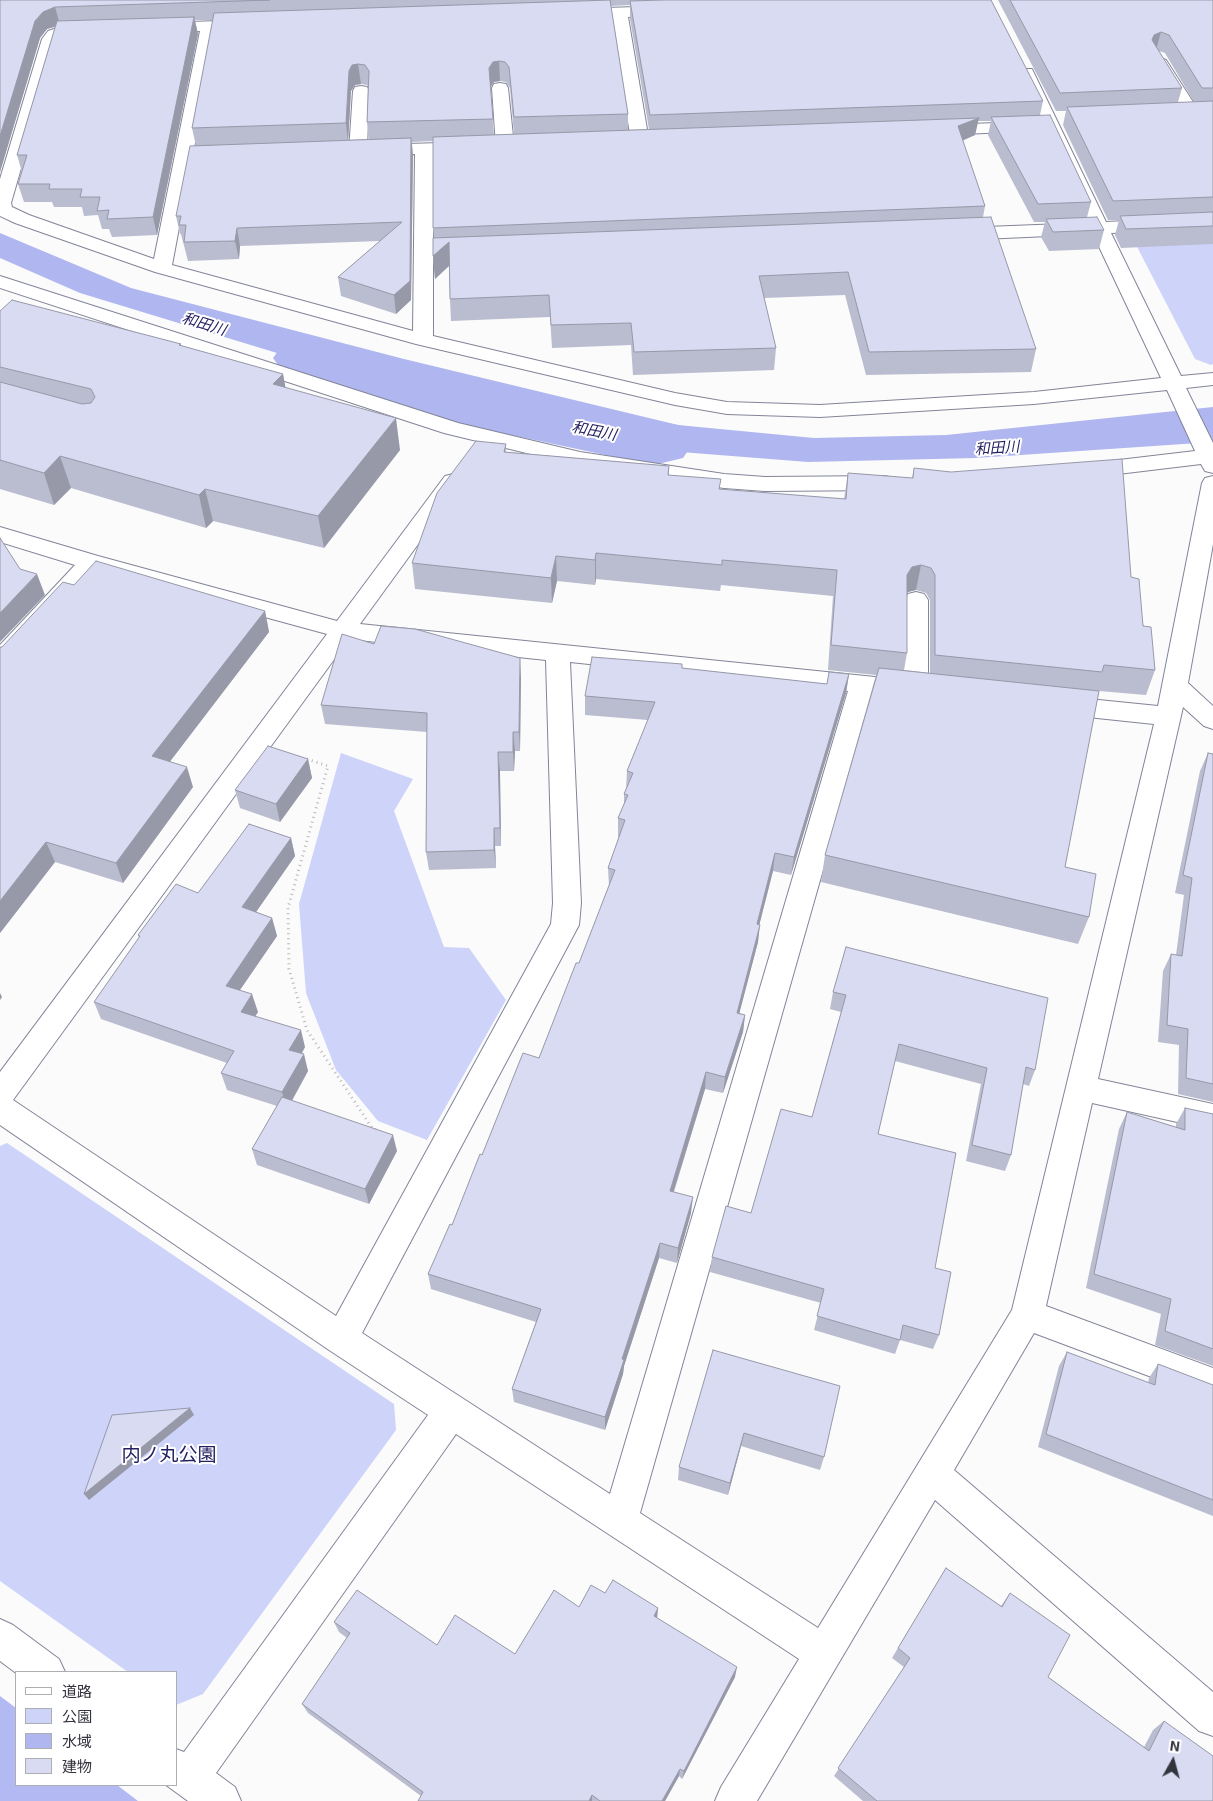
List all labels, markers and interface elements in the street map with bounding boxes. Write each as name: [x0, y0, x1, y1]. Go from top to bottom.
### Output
water label: 和田川: [180, 309, 228, 339]
water label: 和田川: [570, 418, 618, 444]
water label: 和田川: [974, 437, 1020, 459]
park label: 内ノ丸公園: [122, 1444, 216, 1466]
legend: [15, 1671, 178, 1786]
text: 道路: [62, 1682, 92, 1700]
text: 公園: [62, 1707, 92, 1725]
text: 水域: [62, 1732, 92, 1750]
north arrow: [1148, 1736, 1198, 1786]
text: N: [1169, 1737, 1181, 1755]
text: 建物: [62, 1757, 92, 1775]

